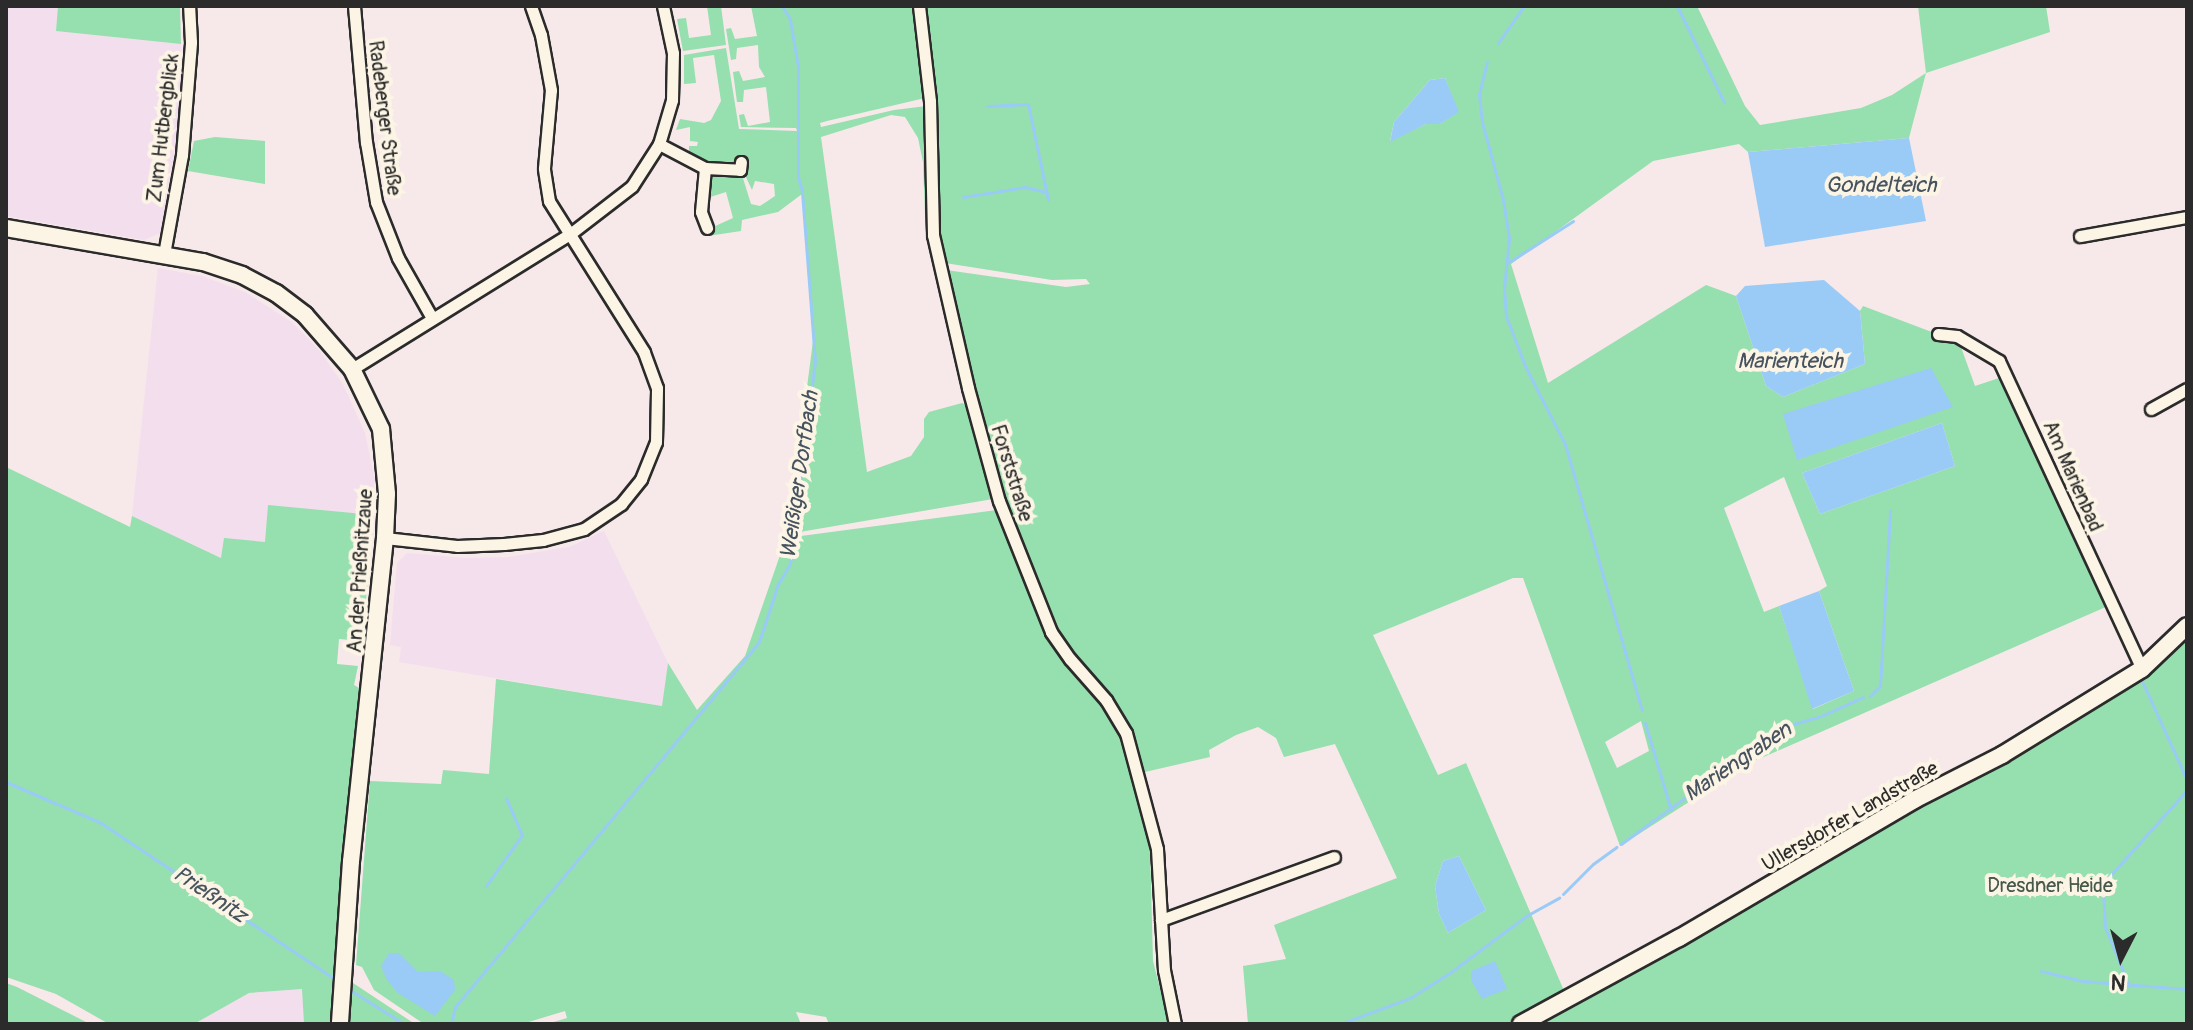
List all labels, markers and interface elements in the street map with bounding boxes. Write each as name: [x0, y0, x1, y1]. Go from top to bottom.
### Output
street label: Radeberger Straße: [364, 39, 406, 197]
street label: Zum Hutbergblick: [142, 52, 184, 204]
water label: Gondelteich: [1826, 173, 1936, 199]
water label: Marienteich: [1737, 349, 1843, 375]
water label: Weißiger Dorfbach: [775, 390, 825, 560]
street label: Am Marienbad: [2038, 417, 2108, 535]
street label: Forststraße: [986, 422, 1038, 524]
street label: An der Prießnitzaue: [342, 488, 378, 654]
water label: Mariengraben: [1679, 717, 1797, 807]
street label: Ullersdorfer Landstraße: [1758, 756, 1942, 876]
water label: Prießnitz: [168, 861, 252, 929]
park label: Dresdner Heide: [1987, 873, 2113, 897]
north arrow: [2081, 918, 2161, 998]
text: N: [2110, 967, 2127, 997]

